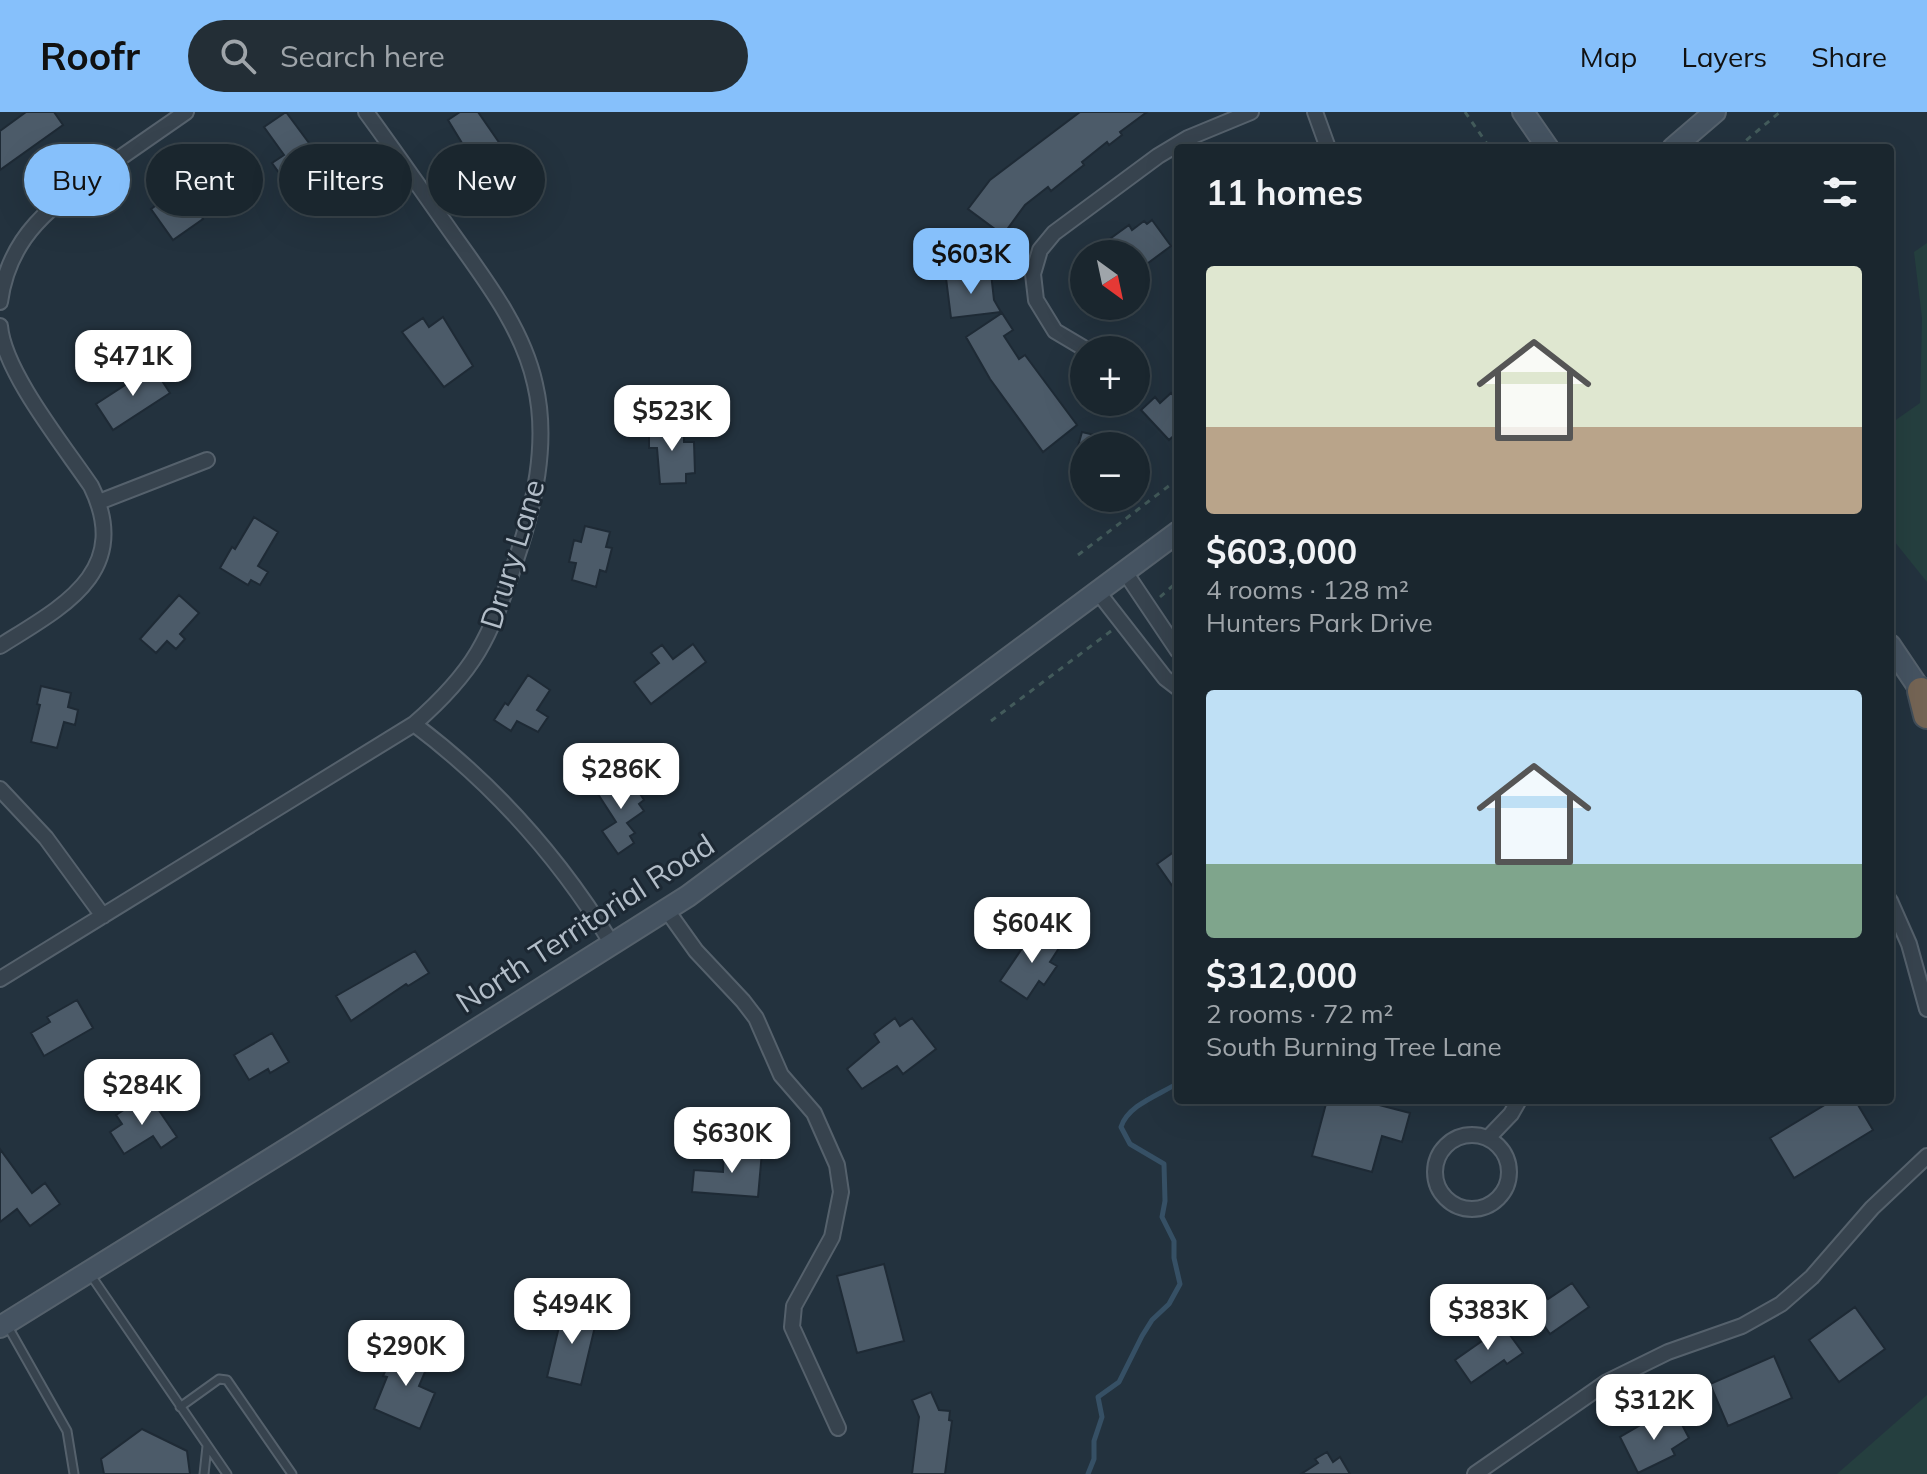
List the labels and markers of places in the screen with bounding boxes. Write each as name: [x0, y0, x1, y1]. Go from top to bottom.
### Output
pin: $603K: [915, 228, 1027, 296]
pin: $471K: [77, 330, 189, 398]
pin: $523K: [616, 385, 728, 453]
pin: $286K: [565, 743, 677, 811]
pin: $604K: [976, 897, 1088, 965]
pin: $284K: [86, 1059, 198, 1127]
pin: $630K: [676, 1107, 788, 1175]
pin: $494K: [516, 1278, 628, 1346]
pin: $383K: [1432, 1284, 1544, 1352]
pin: $290K: [350, 1320, 462, 1388]
pin: $312K: [1598, 1374, 1710, 1442]

